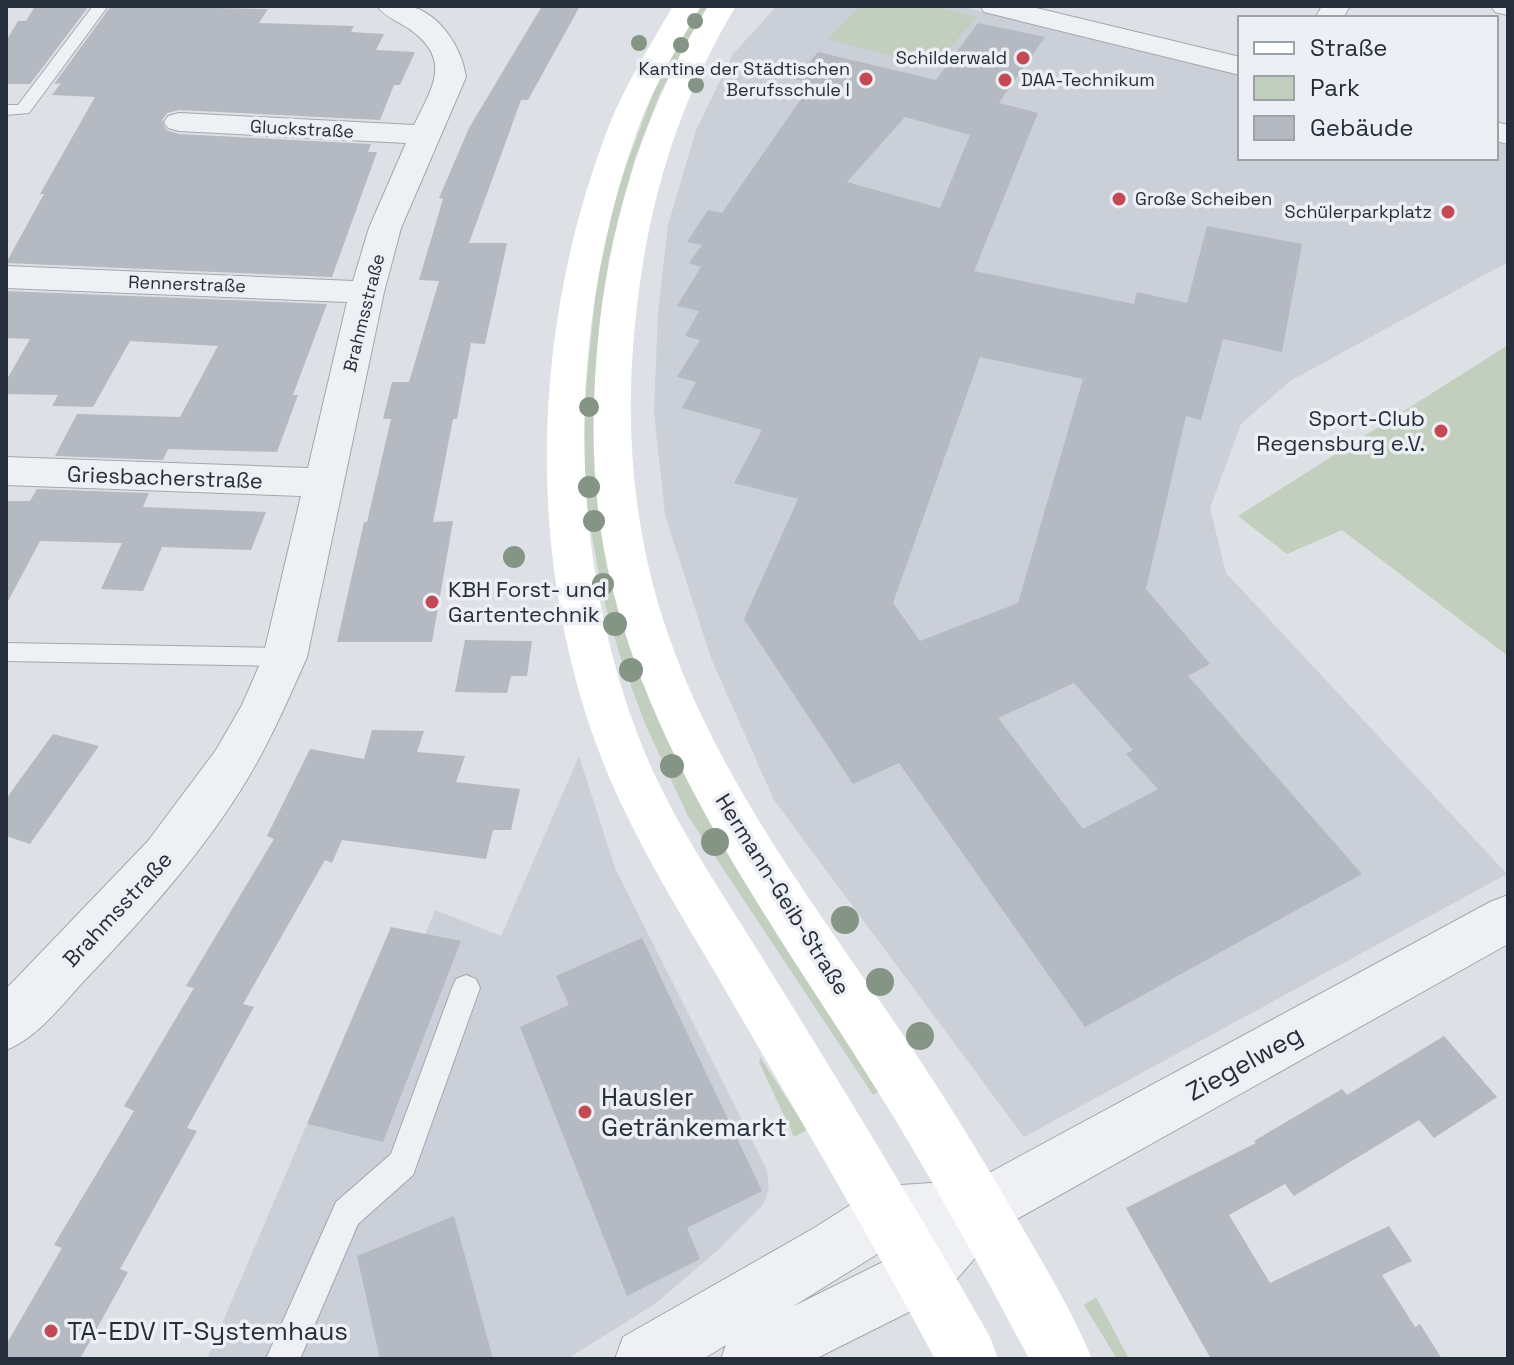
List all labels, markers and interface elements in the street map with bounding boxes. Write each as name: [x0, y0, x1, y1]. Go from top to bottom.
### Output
legend: [1238, 16, 1498, 160]
text: Straße: [1310, 32, 1387, 63]
place label: Schilderwald: [896, 46, 1007, 69]
marker: Schilderwald: [1014, 49, 1032, 67]
place label: Kantine der Städtischen Berufsschule I: [639, 57, 850, 101]
place label: DAA-Technikum: [1021, 68, 1155, 91]
marker: Kantine der Städtischen Berufsschule I: [857, 70, 875, 88]
marker: DAA-Technikum: [996, 71, 1014, 89]
text: Park: [1310, 72, 1360, 103]
text: Gebäude: [1310, 112, 1413, 143]
street label: Gluckstraße: [250, 114, 355, 143]
place label: Große Scheiben: [1135, 187, 1272, 210]
marker: Große Scheiben: [1110, 190, 1128, 208]
place label: Schülerparkplatz: [1285, 200, 1432, 223]
marker: Schülerparkplatz: [1439, 203, 1457, 221]
street label: Brahmsstraße: [338, 251, 389, 374]
street label: Rennerstraße: [128, 270, 246, 297]
place label: Sport-Club Regensburg e.V.: [1256, 404, 1425, 457]
marker: Sport-Club Regensburg e.V.: [1432, 422, 1450, 440]
street label: Griesbacherstraße: [67, 460, 263, 494]
place label: KBH Forst- und Gartentechnik: [448, 575, 607, 628]
marker: KBH Forst- und Gartentechnik: [423, 593, 441, 611]
street label: Hermann-Geib-Straße: [710, 788, 856, 1000]
street label: Brahmsstraße: [56, 845, 178, 973]
street label: Ziegelweg: [1180, 1017, 1308, 1109]
place label: Hausler Getränkemarkt: [601, 1080, 787, 1144]
marker: Hausler Getränkemarkt: [576, 1103, 594, 1121]
place label: TA-EDV IT-Systemhaus: [67, 1314, 348, 1348]
marker: TA-EDV IT-Systemhaus: [42, 1322, 60, 1340]

